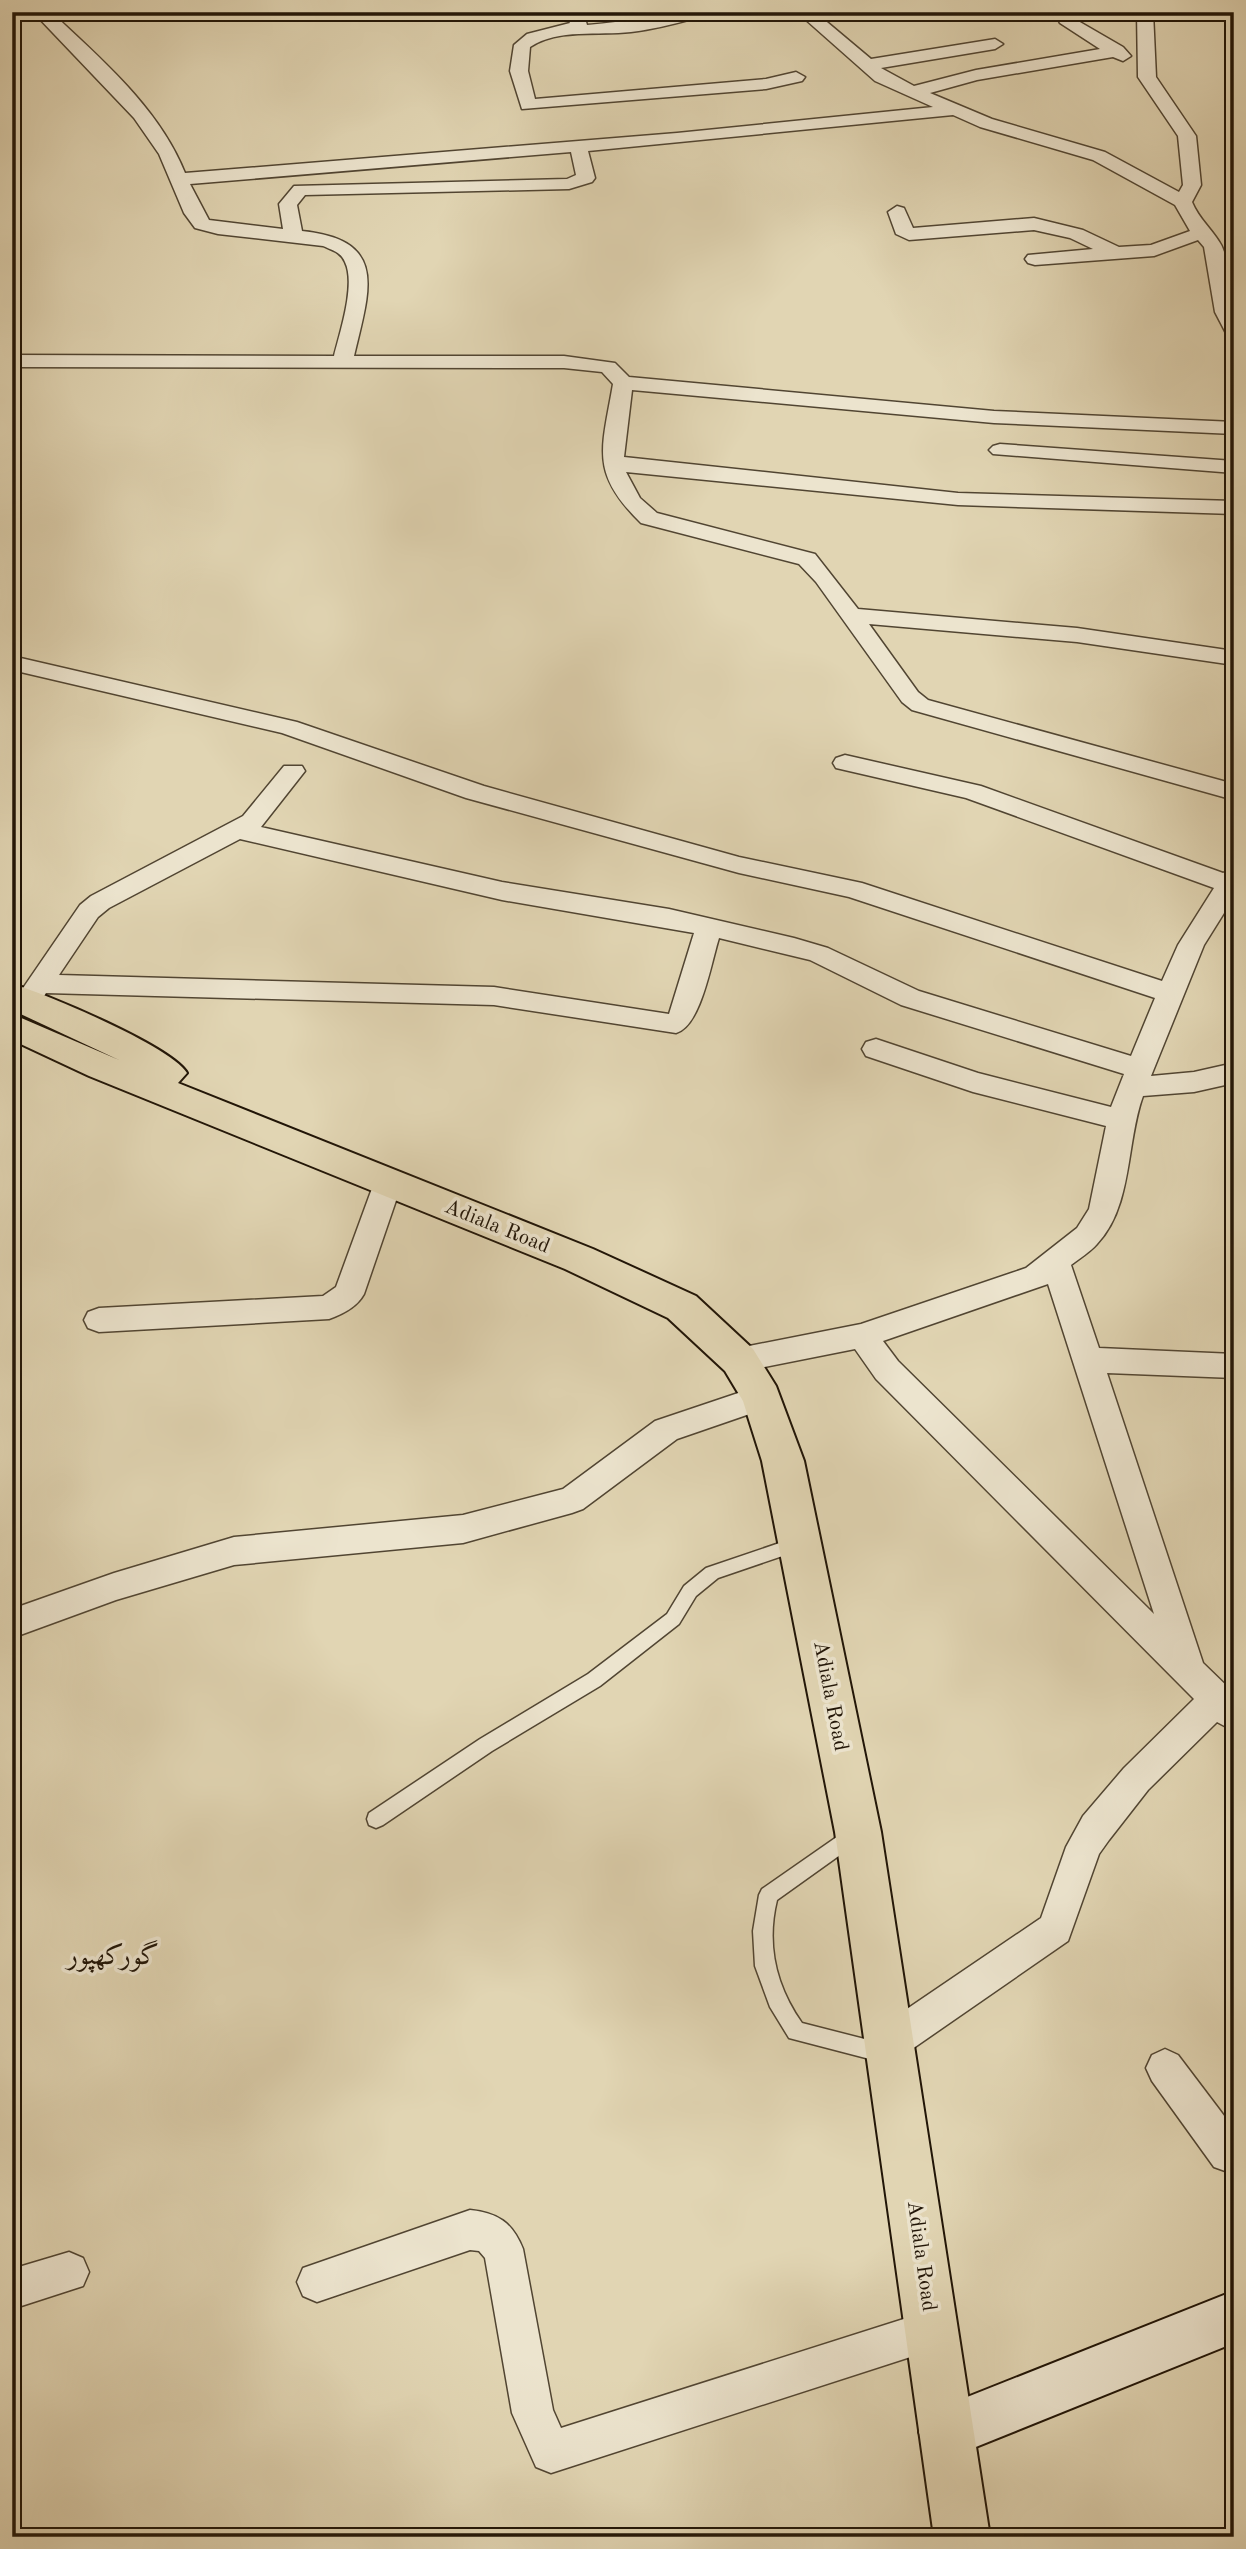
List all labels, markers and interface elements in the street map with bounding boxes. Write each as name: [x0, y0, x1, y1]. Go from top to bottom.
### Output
street label: Adiala Road: [441, 1196, 553, 1258]
street label: Adiala Road: [809, 1639, 851, 1753]
district label: گورکھپور: [64, 1939, 159, 1973]
street label: Adiala Road: [903, 2199, 939, 2313]

